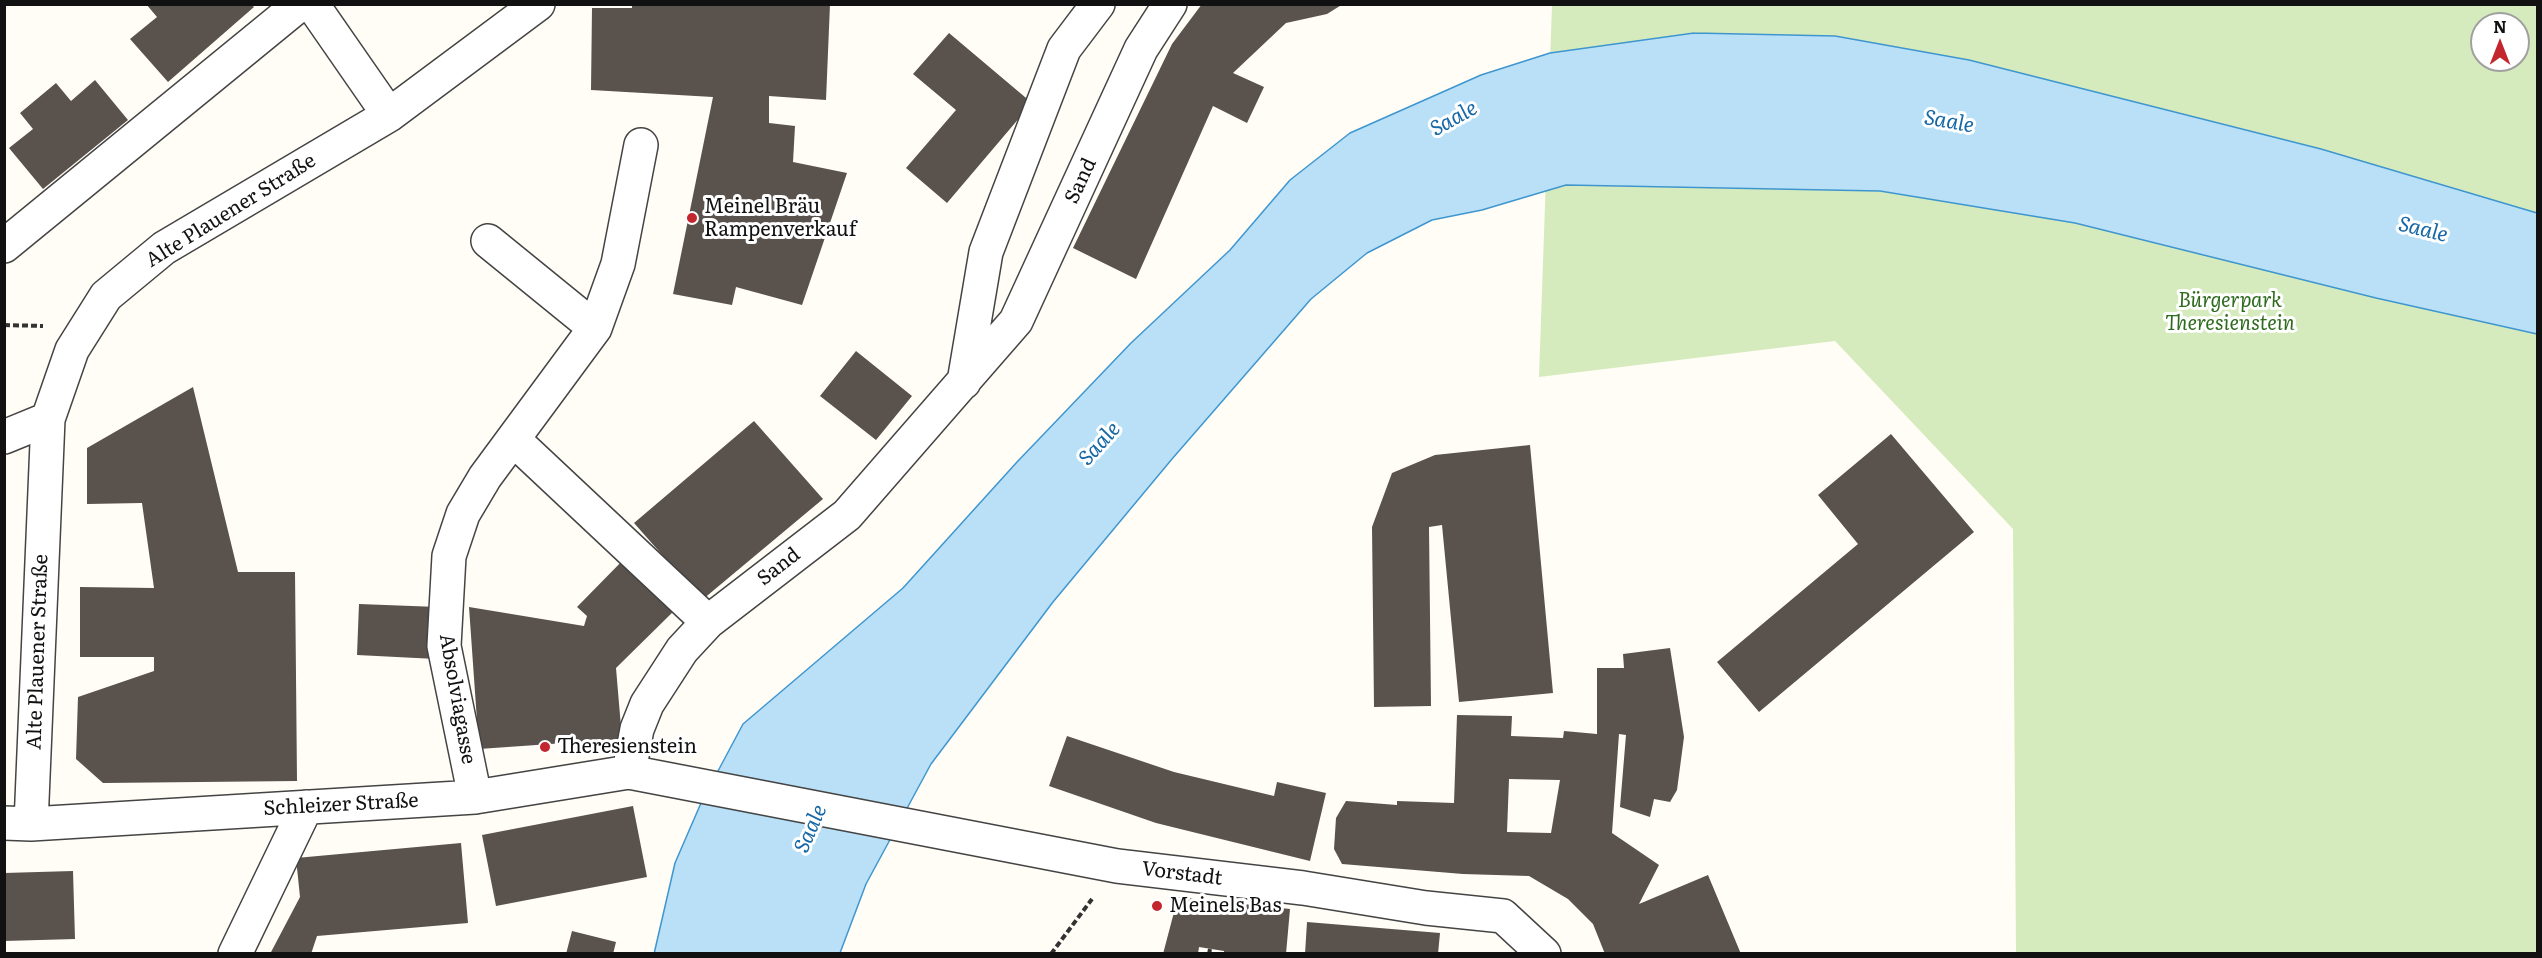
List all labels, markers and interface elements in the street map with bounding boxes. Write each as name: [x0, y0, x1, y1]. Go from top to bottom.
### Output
north arrow: [2470, 12, 2530, 72]
text: N: [2493, 14, 2507, 38]
water label: Saale: [1426, 96, 1482, 142]
water label: Saale: [1922, 105, 1976, 139]
street label: Alte Plauener Straße: [142, 149, 320, 273]
street label: Sand: [1060, 154, 1102, 208]
place label: Meinel Bräu Rampenverkauf: [704, 195, 856, 242]
marker: Meinel Bräu Rampenverkauf: [685, 211, 699, 225]
water label: Saale: [2396, 212, 2450, 248]
park label: Bürgerpark Theresienstein: [2165, 289, 2295, 336]
water label: Saale: [1074, 417, 1126, 471]
street label: Sand: [753, 543, 805, 591]
street label: Alte Plauener Straße: [23, 554, 53, 750]
street label: Absolviagasse: [434, 632, 480, 766]
place label: Theresienstein: [557, 735, 697, 759]
marker: Theresienstein: [538, 740, 552, 754]
street label: Schleizer Straße: [263, 789, 419, 821]
water label: Saale: [789, 801, 833, 857]
street label: Vorstadt: [1140, 857, 1224, 891]
place label: Meinels Bas: [1169, 894, 1281, 918]
marker: Meinels Bas: [1150, 899, 1164, 913]

